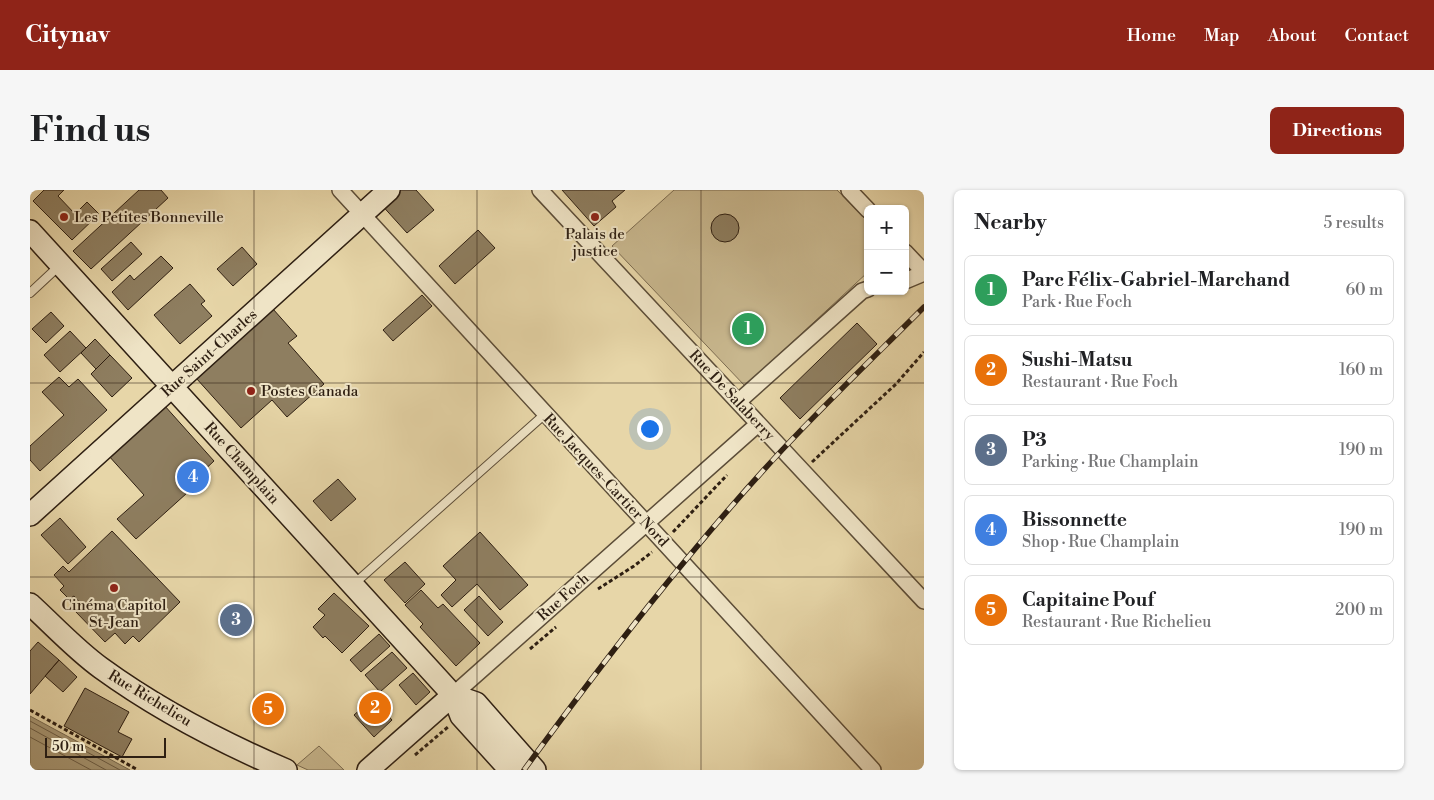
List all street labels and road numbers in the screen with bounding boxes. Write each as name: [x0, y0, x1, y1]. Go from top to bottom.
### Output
street label: Rue Saint-Charles: [157, 305, 261, 402]
street label: Rue De Salaberry: [685, 346, 779, 445]
street label: Rue Jacques-Cartier Nord: [539, 410, 673, 551]
street label: Rue Champlain: [200, 418, 284, 508]
street label: Rue Foch: [533, 569, 593, 626]
street label: Rue Richelieu: [104, 666, 195, 731]

